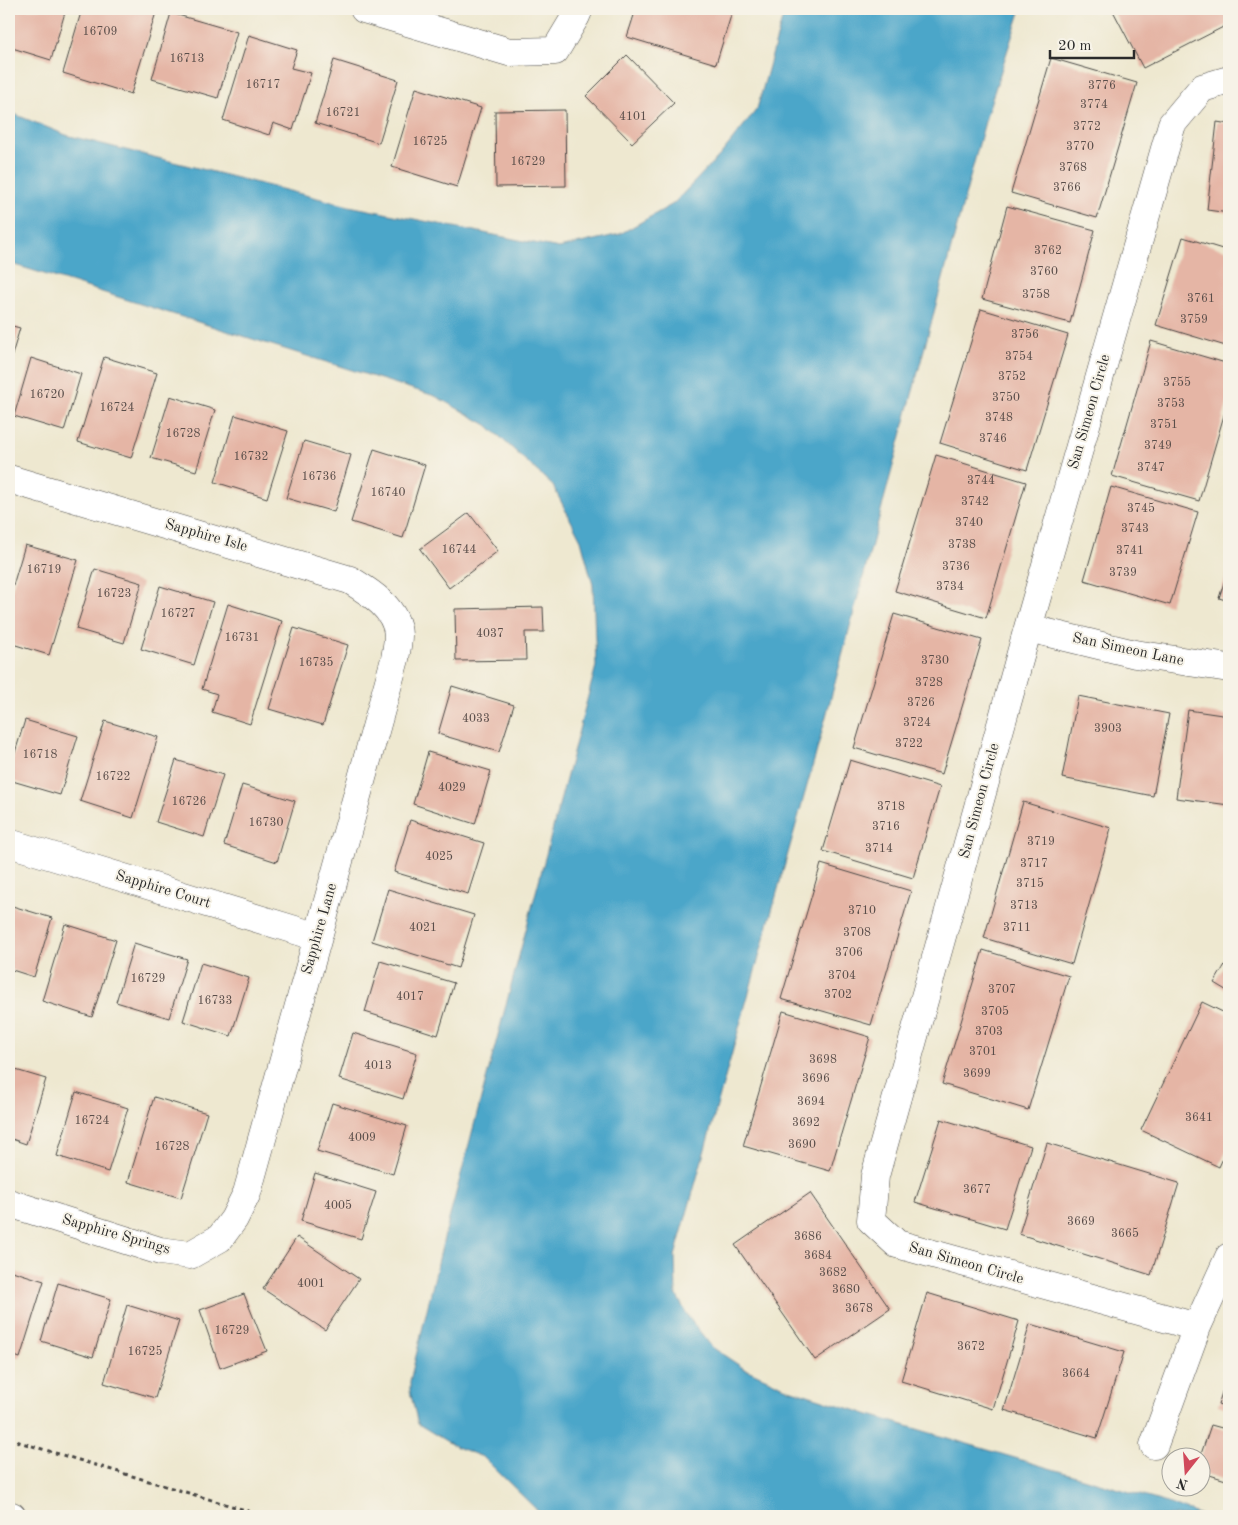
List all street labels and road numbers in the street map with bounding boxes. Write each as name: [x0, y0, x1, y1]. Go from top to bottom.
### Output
street label: San Simeon Circle: [1066, 353, 1114, 471]
street label: Sapphire Isle: [163, 517, 249, 555]
street label: San Simeon Lane: [1071, 631, 1185, 669]
street label: San Simeon Circle: [957, 742, 1003, 860]
street label: Sapphire Court: [114, 868, 212, 912]
street label: Sapphire Lane: [300, 882, 340, 976]
street label: Sapphire Springs: [60, 1212, 172, 1258]
street label: San Simeon Circle: [907, 1240, 1025, 1288]

